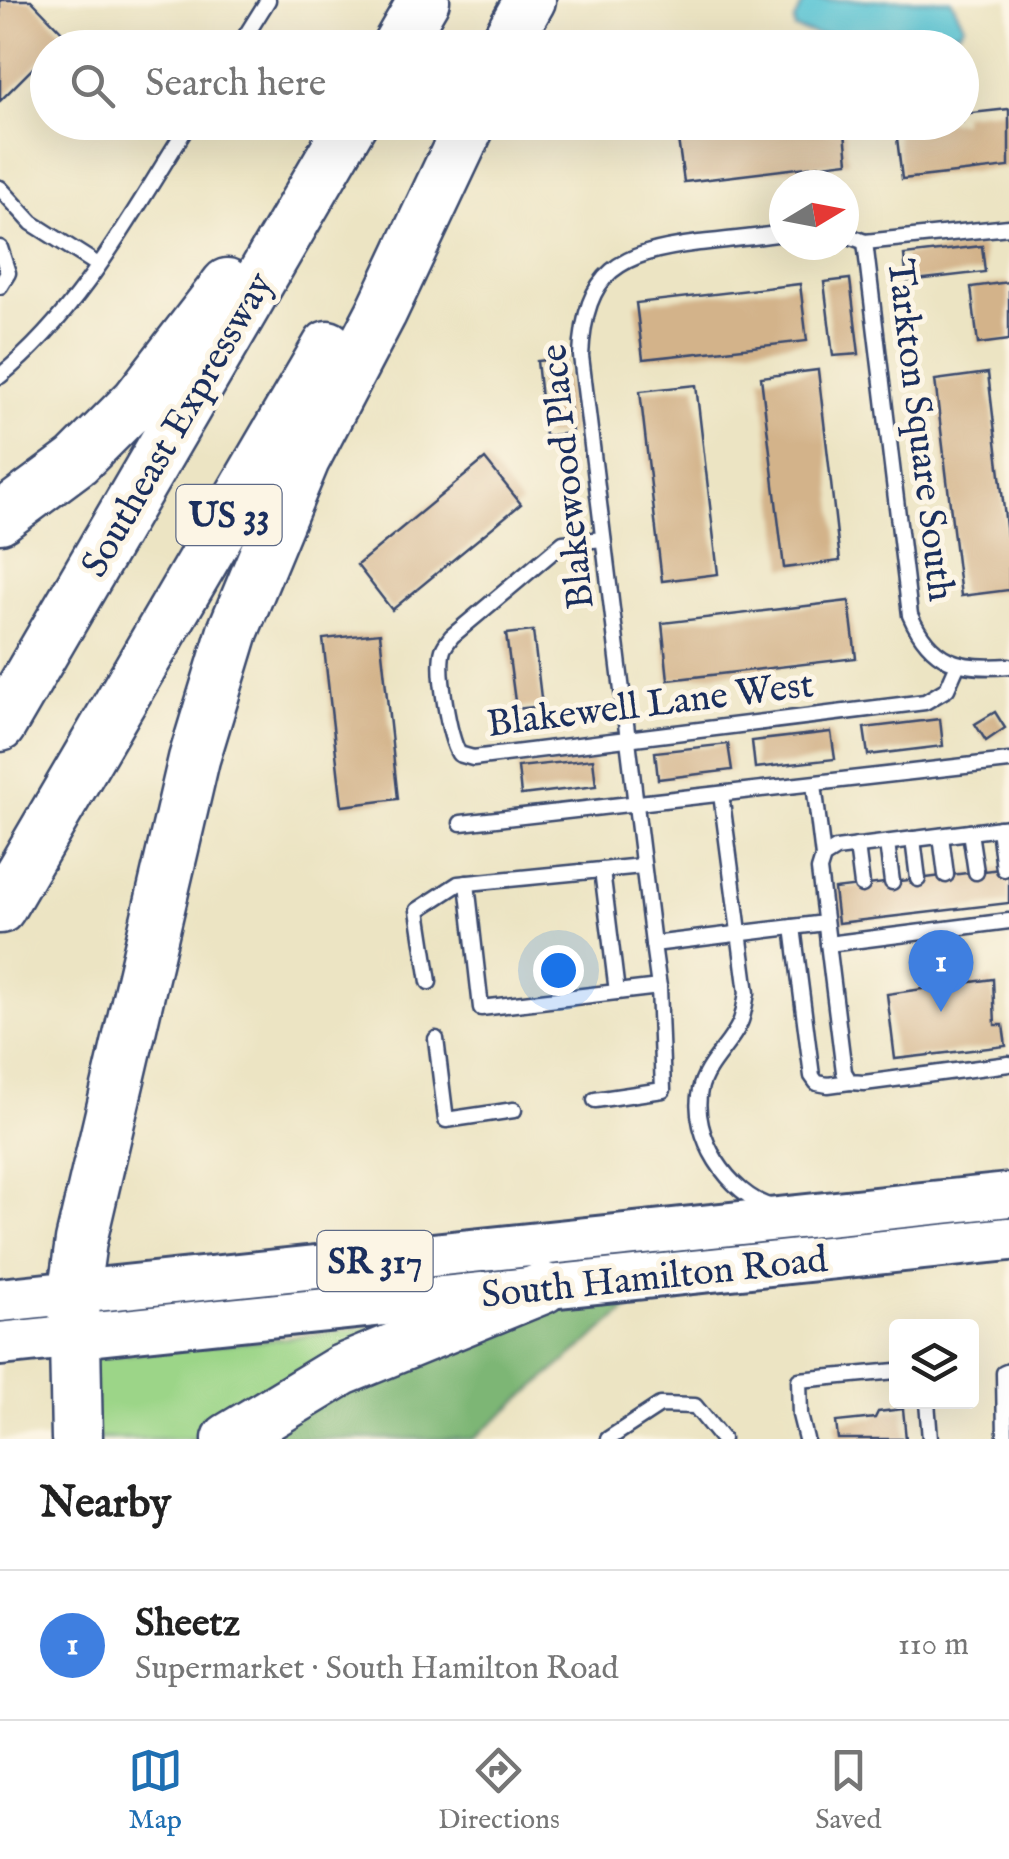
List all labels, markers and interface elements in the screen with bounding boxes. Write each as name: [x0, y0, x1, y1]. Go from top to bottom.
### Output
search box: [30, 30, 979, 140]
icon: search: [65, 58, 120, 113]
text: Search here: [145, 61, 326, 109]
north arrow: [769, 170, 859, 260]
street label: Tarkton Square South: [874, 257, 964, 604]
street label: Southeast Expressway: [72, 264, 286, 587]
street label: Blakewood Place: [531, 342, 607, 612]
road number: US 33: [176, 485, 282, 545]
street label: Blakewell Lane West: [484, 662, 816, 750]
pin: 1: [908, 930, 974, 1012]
your location: [533, 945, 584, 996]
road number: SR 317: [318, 1231, 432, 1291]
street label: South Hamilton Road: [479, 1237, 830, 1321]
map controls: [889, 1319, 979, 1409]
button: layers: [889, 1319, 979, 1409]
text: Nearby: [40, 1478, 171, 1531]
text: Sheetz: [135, 1601, 240, 1649]
text: 1: [67, 1625, 78, 1666]
text: 110 m: [898, 1625, 969, 1666]
text: Supermarket · South Hamilton Road: [135, 1649, 618, 1690]
tab: Map: [128, 1743, 183, 1838]
tab: Directions: [438, 1743, 560, 1838]
tab: Saved: [815, 1743, 881, 1838]

